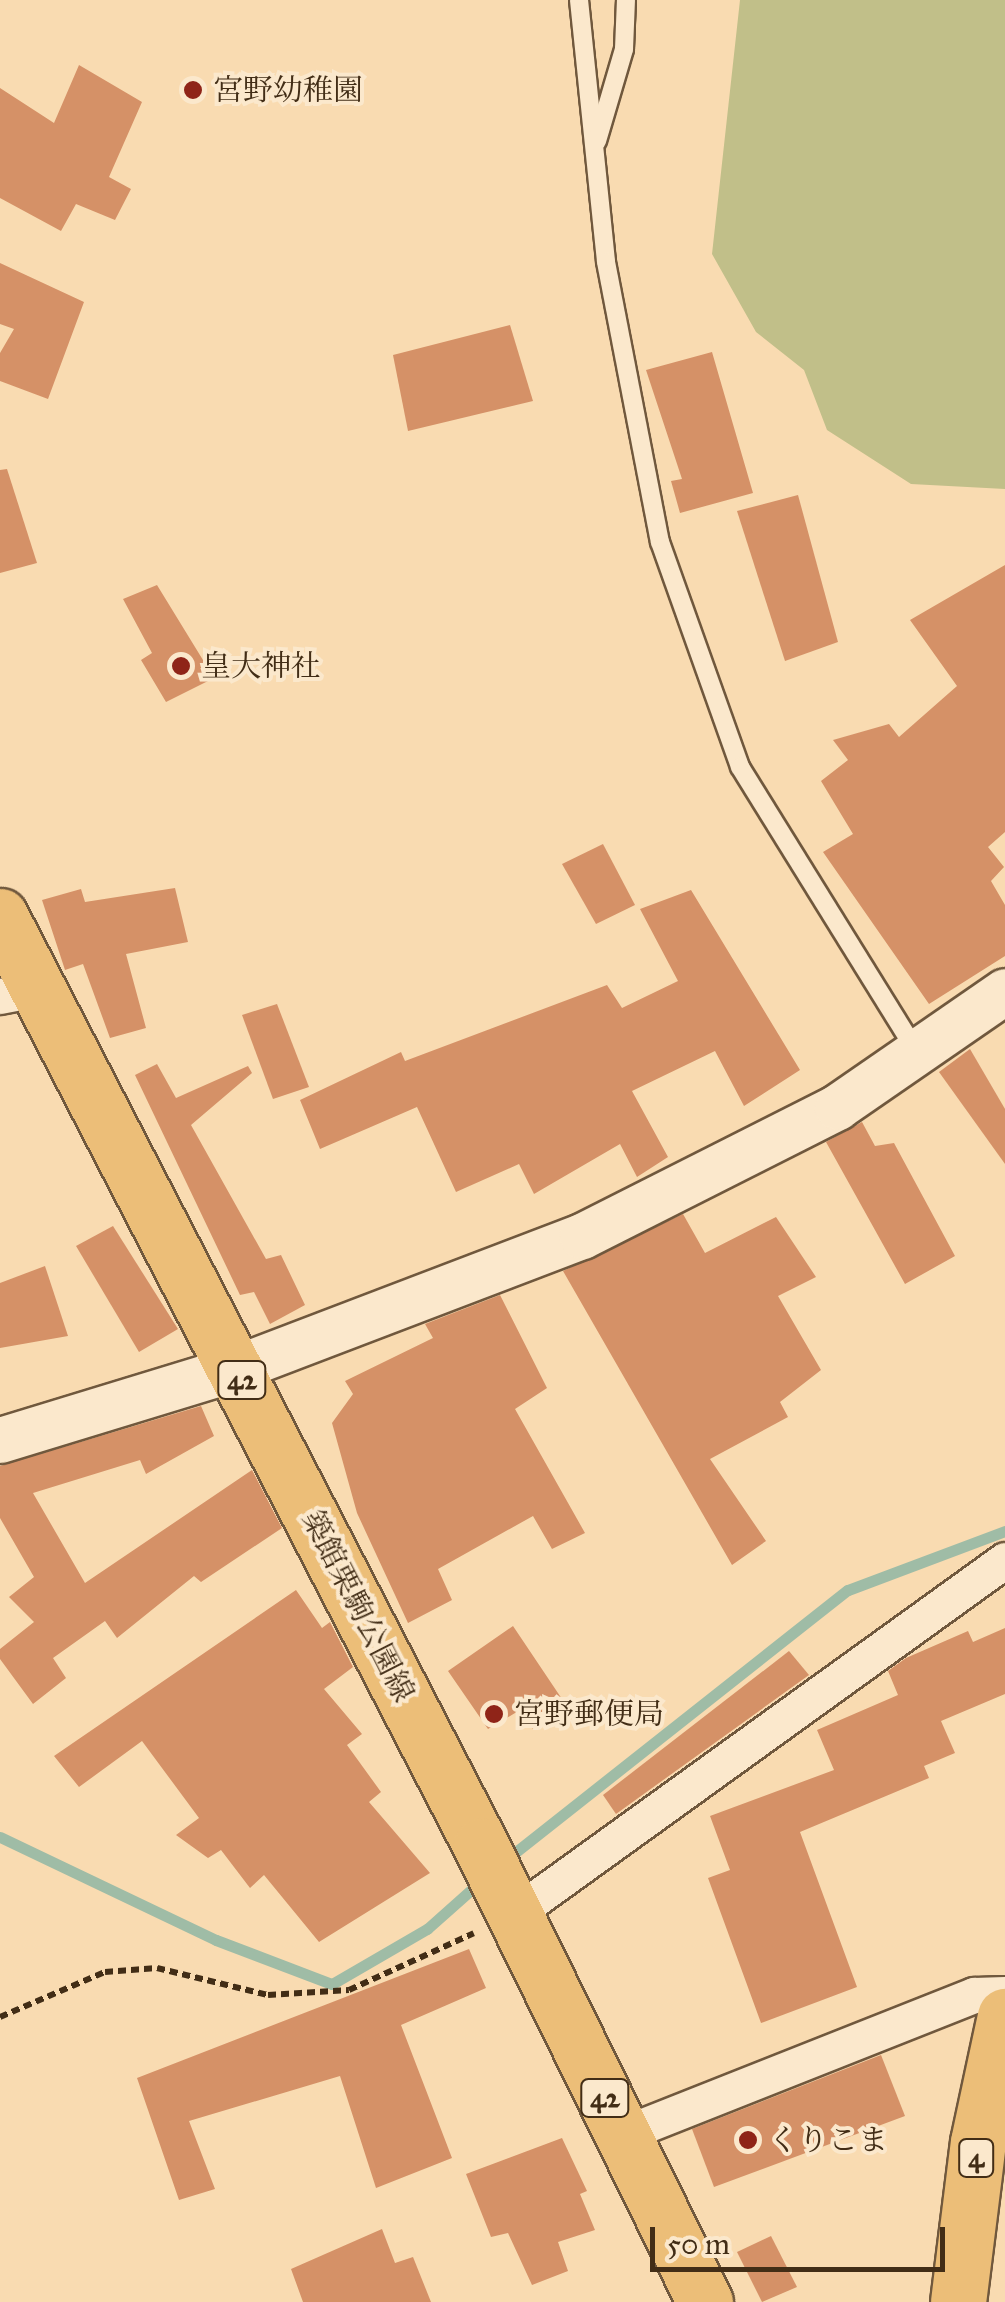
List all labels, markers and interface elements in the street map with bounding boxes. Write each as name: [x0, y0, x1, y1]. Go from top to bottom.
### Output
place label: 宮野幼稚園: [213, 72, 363, 108]
marker: 宮野幼稚園: [182, 79, 204, 101]
place label: 皇大神社: [201, 648, 321, 684]
marker: 皇大神社: [170, 655, 192, 677]
road number: 42: [217, 1357, 267, 1403]
street label: 築館栗駒公園線: [294, 1504, 422, 1708]
place label: 宮野郵便局: [514, 1696, 664, 1732]
marker: 宮野郵便局: [483, 1703, 505, 1725]
road number: 42: [580, 2075, 630, 2121]
place label: くりこま: [768, 2122, 888, 2158]
marker: くりこま: [737, 2129, 759, 2151]
road number: 4: [956, 2135, 996, 2181]
scale bar: [655, 2207, 950, 2269]
text: 50 m: [667, 2226, 730, 2262]

